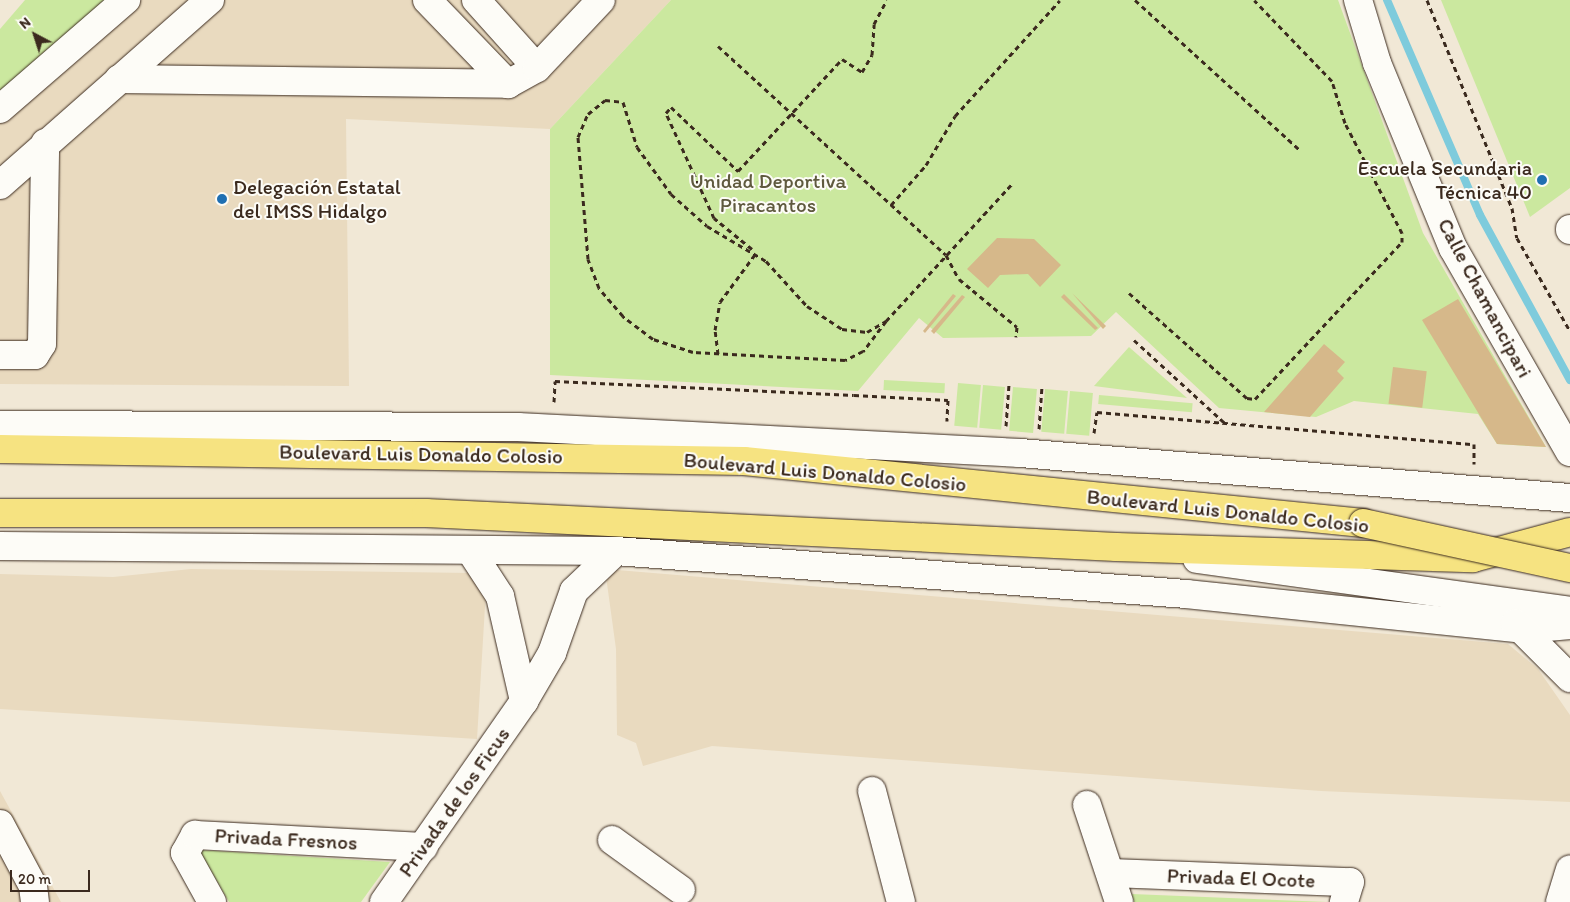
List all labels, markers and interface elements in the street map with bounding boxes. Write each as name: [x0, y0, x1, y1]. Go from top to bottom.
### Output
north arrow: [10, 10, 60, 60]
text: N: [16, 14, 34, 33]
place label: Escuela Secundaria Técnica 40: [1358, 155, 1532, 205]
park label: Unidad Deportiva Piracantos: [690, 168, 846, 218]
place label: Delegación Estatal del IMSS Hidalgo: [233, 174, 401, 224]
marker: Escuela Secundaria Técnica 40: [1536, 174, 1548, 186]
marker: Delegación Estatal del IMSS Hidalgo: [215, 192, 229, 206]
street label: Calle Chamancipari: [1433, 214, 1537, 382]
street label: Boulevard Luis Donaldo Colosio: [279, 439, 563, 469]
street label: Boulevard Luis Donaldo Colosio: [682, 447, 968, 497]
street label: Boulevard Luis Donaldo Colosio: [1085, 484, 1371, 538]
street label: Privada de los Ficus: [393, 722, 515, 882]
street label: Privada Fresnos: [214, 823, 358, 855]
scale bar: [12, 860, 92, 892]
street label: Privada El Ocote: [1166, 863, 1316, 893]
text: 20 m: [18, 870, 51, 888]

